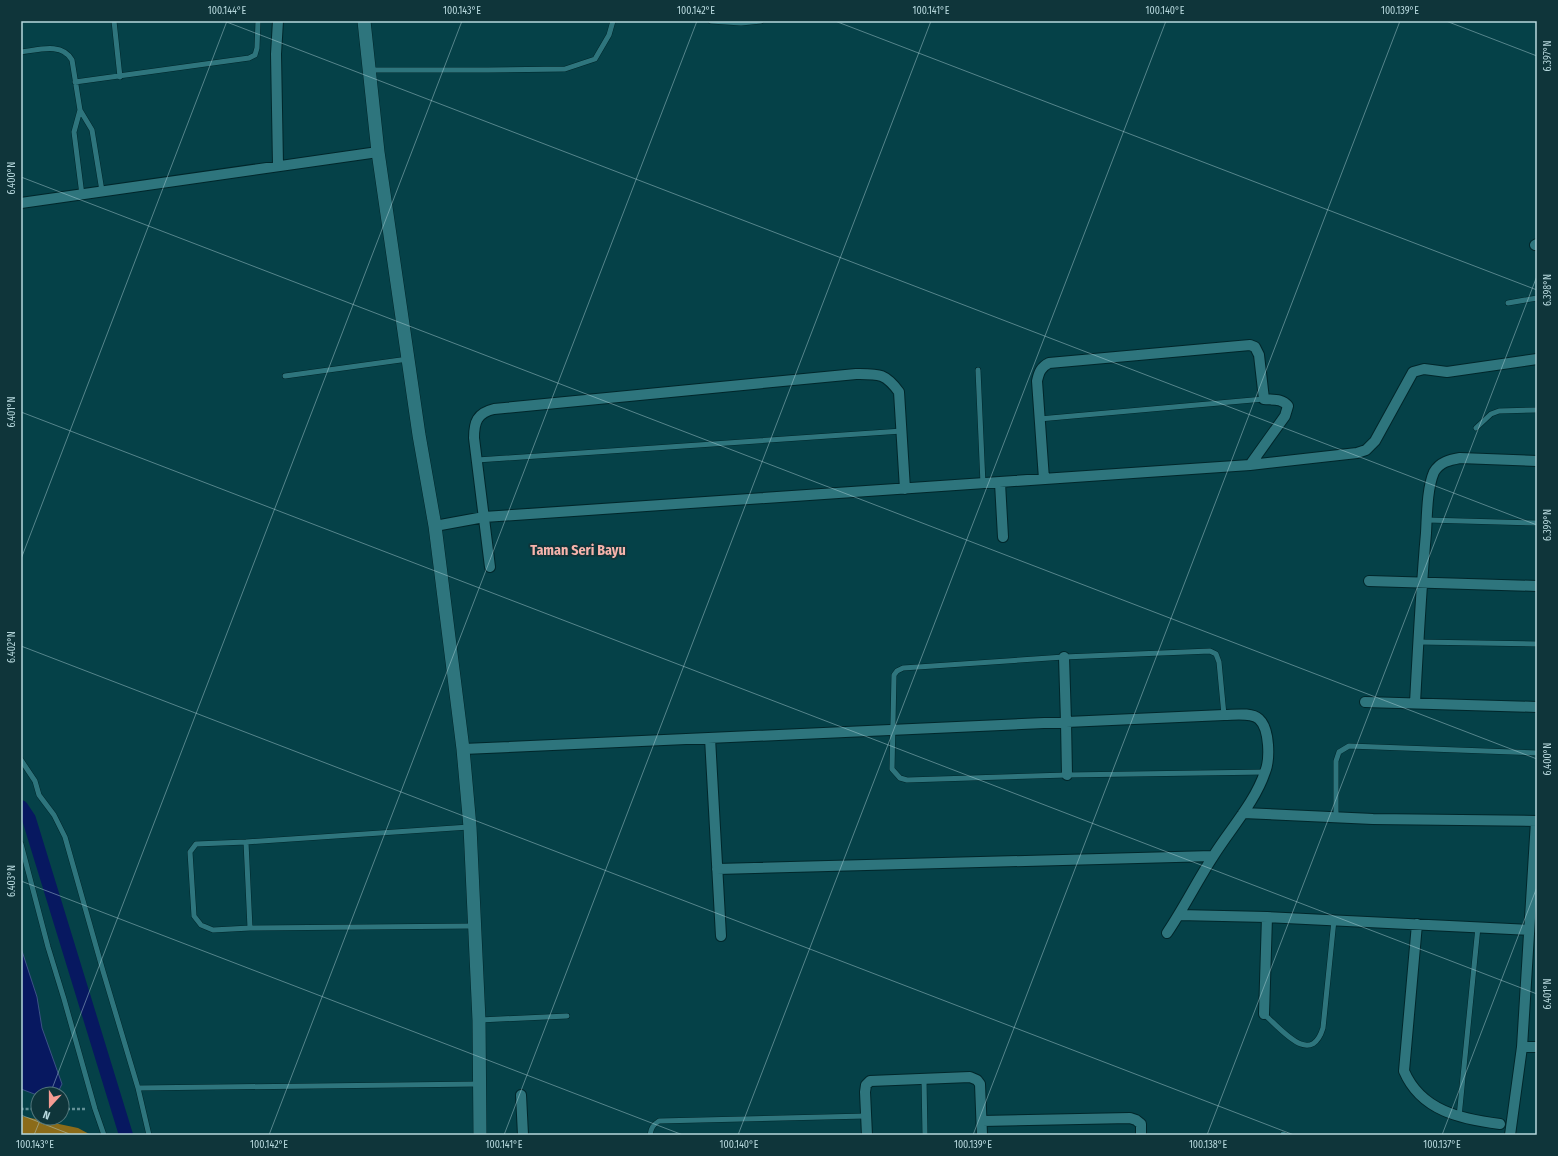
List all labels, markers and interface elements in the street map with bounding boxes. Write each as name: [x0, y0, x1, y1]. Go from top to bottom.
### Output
text: 100.144°E: [208, 5, 247, 17]
text: 100.143°E: [443, 5, 481, 17]
text: 100.142°E: [677, 5, 715, 17]
text: 100.141°E: [913, 5, 950, 17]
text: 100.140°E: [1146, 5, 1185, 17]
text: 100.139°E: [1381, 5, 1419, 17]
text: 6.397°N: [1542, 40, 1554, 72]
text: 6.400°N: [6, 162, 18, 194]
text: 6.398°N: [1542, 274, 1554, 306]
text: 6.401°N: [6, 396, 18, 428]
text: 6.399°N: [1542, 509, 1554, 541]
district label: Taman Seri Bayu: [530, 542, 626, 559]
text: 6.402°N: [6, 631, 18, 663]
text: 6.400°N: [1542, 743, 1554, 775]
text: 6.403°N: [6, 865, 18, 897]
text: 6.401°N: [1542, 978, 1554, 1010]
north arrow: [30, 1086, 70, 1126]
text: N: [41, 1108, 52, 1122]
text: 100.143°E: [16, 1139, 54, 1151]
text: 100.142°E: [250, 1139, 288, 1151]
text: 100.141°E: [486, 1139, 523, 1151]
text: 100.140°E: [720, 1139, 759, 1151]
text: 100.139°E: [954, 1139, 992, 1151]
text: 100.138°E: [1189, 1139, 1227, 1151]
text: 100.137°E: [1423, 1139, 1461, 1151]

